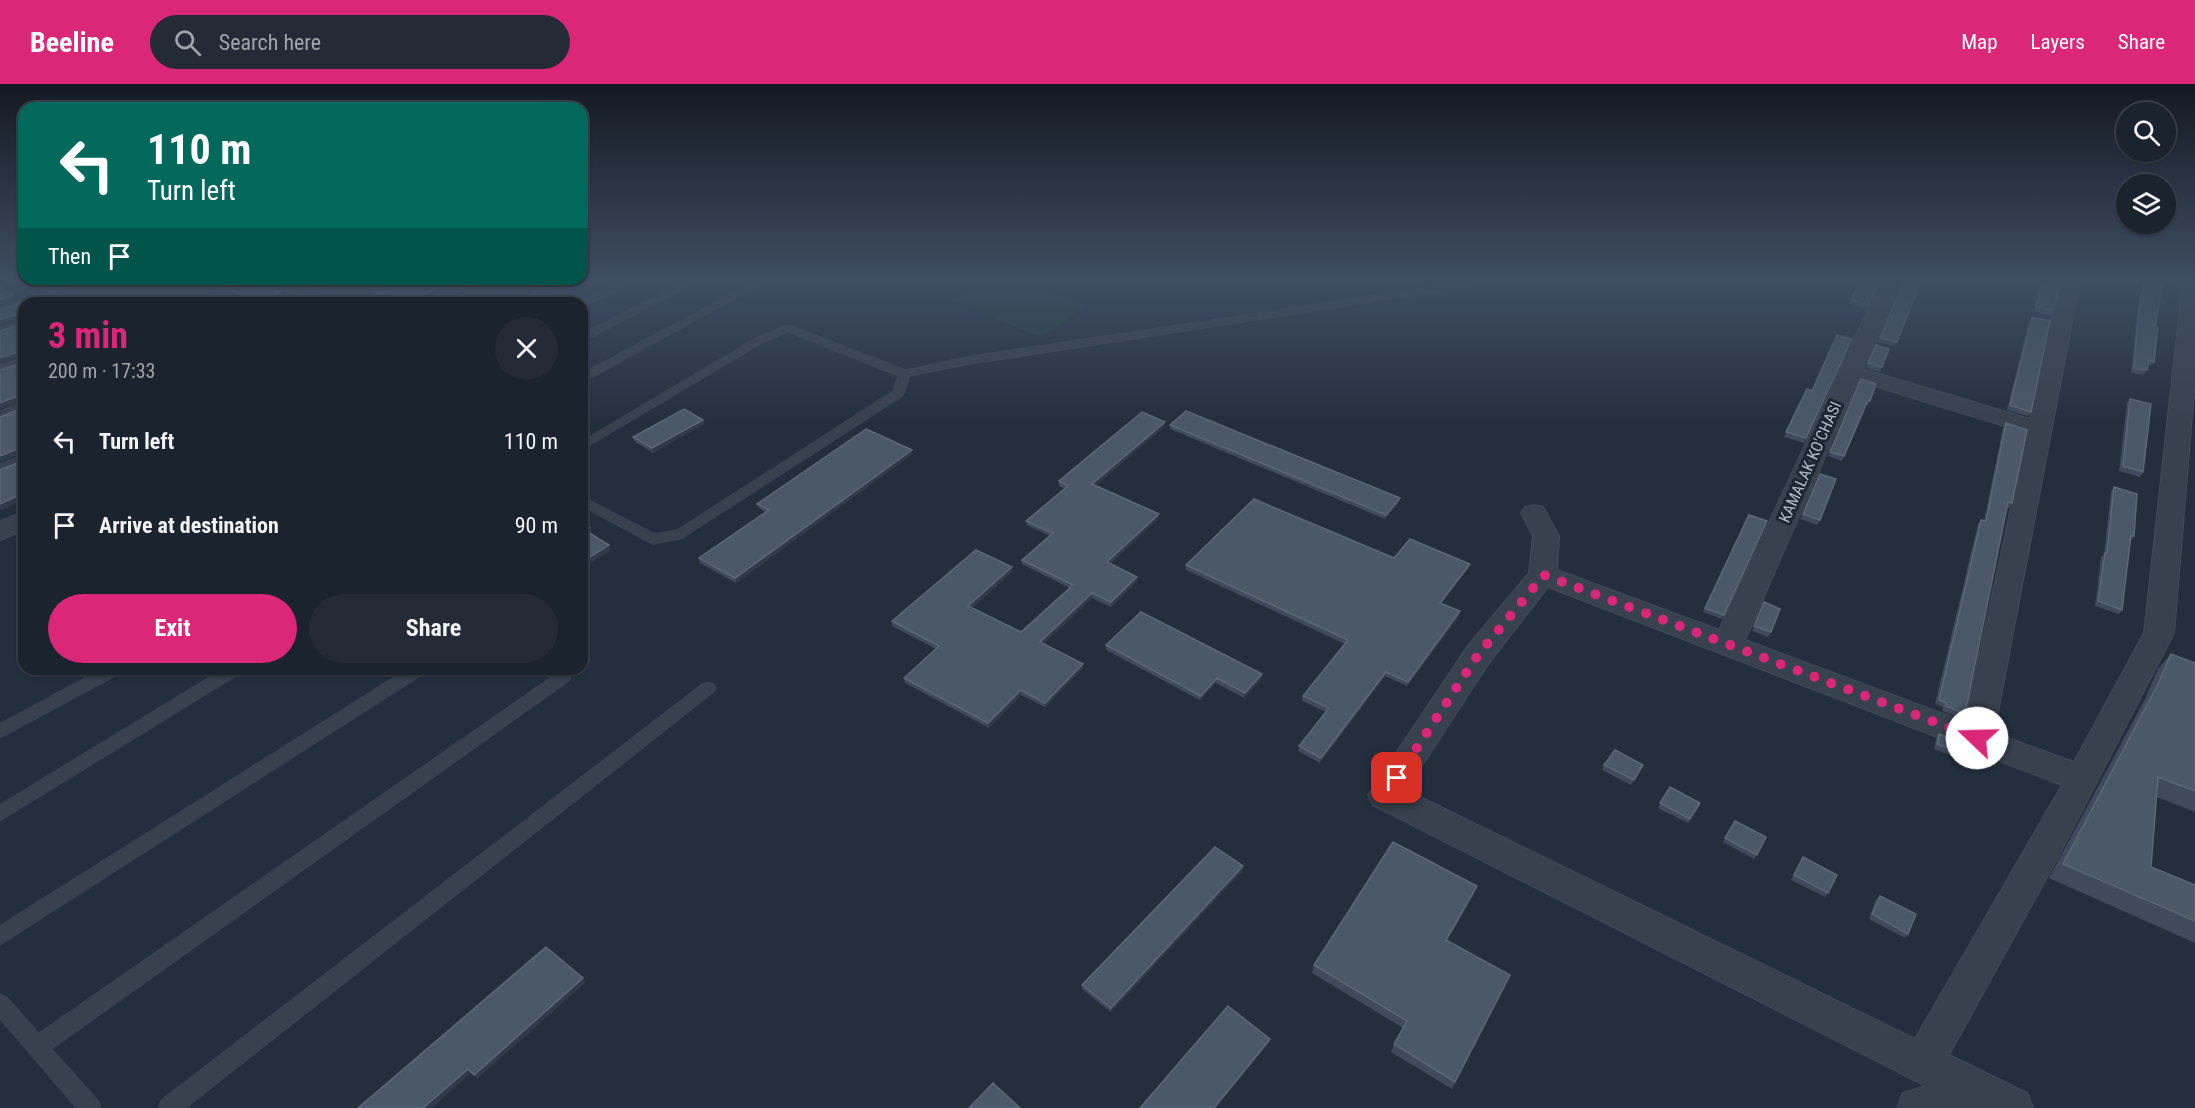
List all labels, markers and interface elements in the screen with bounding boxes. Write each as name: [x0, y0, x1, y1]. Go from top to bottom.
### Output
search box: [150, 15, 570, 69]
text: Beeline: [30, 26, 114, 59]
icon: search: [171, 26, 204, 59]
text: Search here: [219, 30, 321, 55]
text: Map: [1961, 30, 1998, 54]
text: Layers: [2031, 30, 2085, 54]
text: Share: [2118, 30, 2165, 54]
map controls: [2116, 102, 2176, 234]
button: search: [2116, 102, 2176, 162]
text: 110 m: [147, 125, 252, 174]
icon: left: [48, 126, 126, 204]
button: layers: [2116, 174, 2176, 234]
text: Turn left: [147, 175, 236, 207]
icon: arrive: [103, 240, 136, 273]
text: Then: [48, 244, 91, 269]
text: 3 min: [48, 315, 128, 357]
button: close: [495, 317, 558, 380]
text: 200 m · 17:33: [48, 359, 155, 383]
street label: KAMALAK KO'CHASI: [1775, 399, 1845, 525]
icon: left: [48, 425, 81, 458]
text: Turn left: [99, 429, 174, 454]
text: 110 m: [504, 429, 558, 454]
icon: arrive: [48, 509, 81, 542]
text: Arrive at destination: [99, 513, 279, 538]
text: 90 m: [515, 513, 558, 538]
button: Exit: [48, 594, 297, 663]
button: Share: [309, 594, 558, 663]
position arrow: [1945, 706, 2009, 770]
pin: [1371, 752, 1422, 803]
icon: arrive: [1380, 761, 1413, 794]

